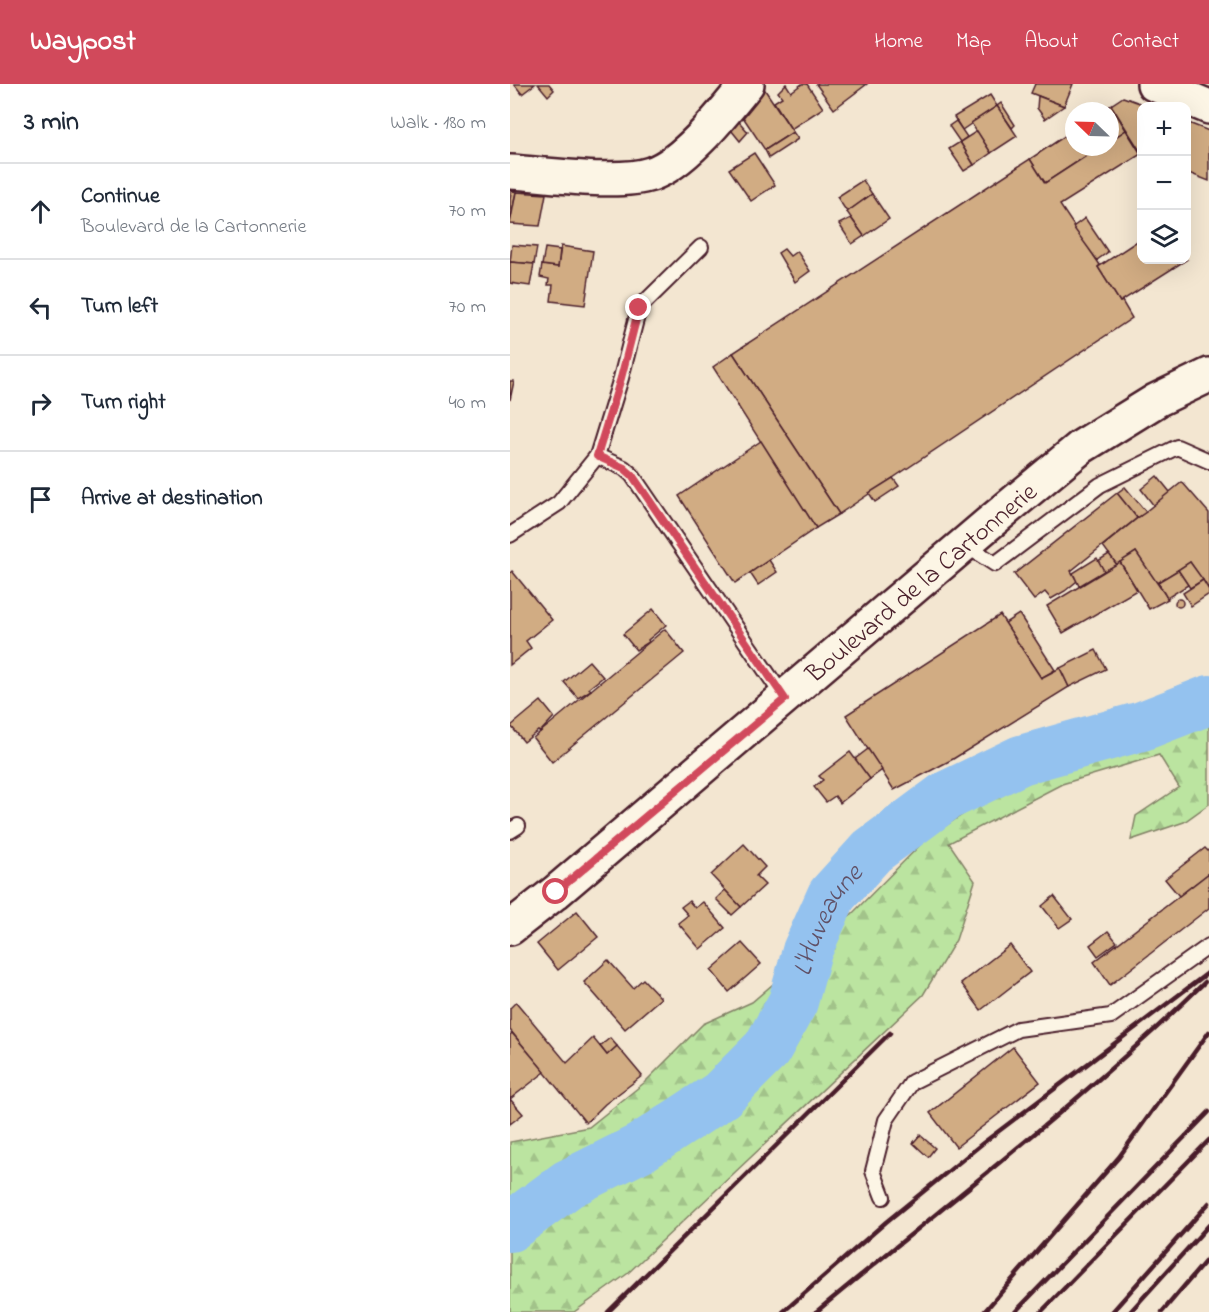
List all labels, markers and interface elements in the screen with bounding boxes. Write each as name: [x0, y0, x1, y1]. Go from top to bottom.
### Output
text: Waypost: [30, 22, 136, 63]
text: Home: [874, 27, 923, 57]
text: Map: [956, 27, 991, 57]
text: About: [1024, 27, 1078, 57]
text: Contact: [1111, 27, 1179, 57]
north arrow: [1065, 102, 1119, 156]
map controls: [1137, 102, 1191, 264]
button: +: [1137, 102, 1191, 156]
text: 3 min: [24, 104, 79, 142]
text: Walk · 180 m: [390, 109, 486, 138]
button: −: [1137, 156, 1191, 210]
text: Continue: [81, 181, 160, 213]
icon: ahead: [24, 195, 57, 228]
text: 70 m: [449, 197, 486, 226]
button: layers: [1137, 210, 1191, 264]
text: Boulevard de la Cartonnerie: [81, 213, 306, 242]
icon: left: [24, 291, 57, 324]
text: Turn left: [81, 291, 158, 323]
text: 70 m: [449, 293, 486, 322]
route end: [625, 294, 651, 320]
icon: right: [24, 387, 57, 420]
text: Turn right: [81, 387, 166, 419]
text: 40 m: [449, 389, 486, 418]
street label: Boulevard de la Cartonnerie: [798, 475, 1047, 694]
icon: arrive: [24, 483, 57, 516]
text: Arrive at destination: [81, 483, 263, 515]
water label: L'Huveaune: [784, 855, 874, 980]
route start: [542, 878, 568, 904]

